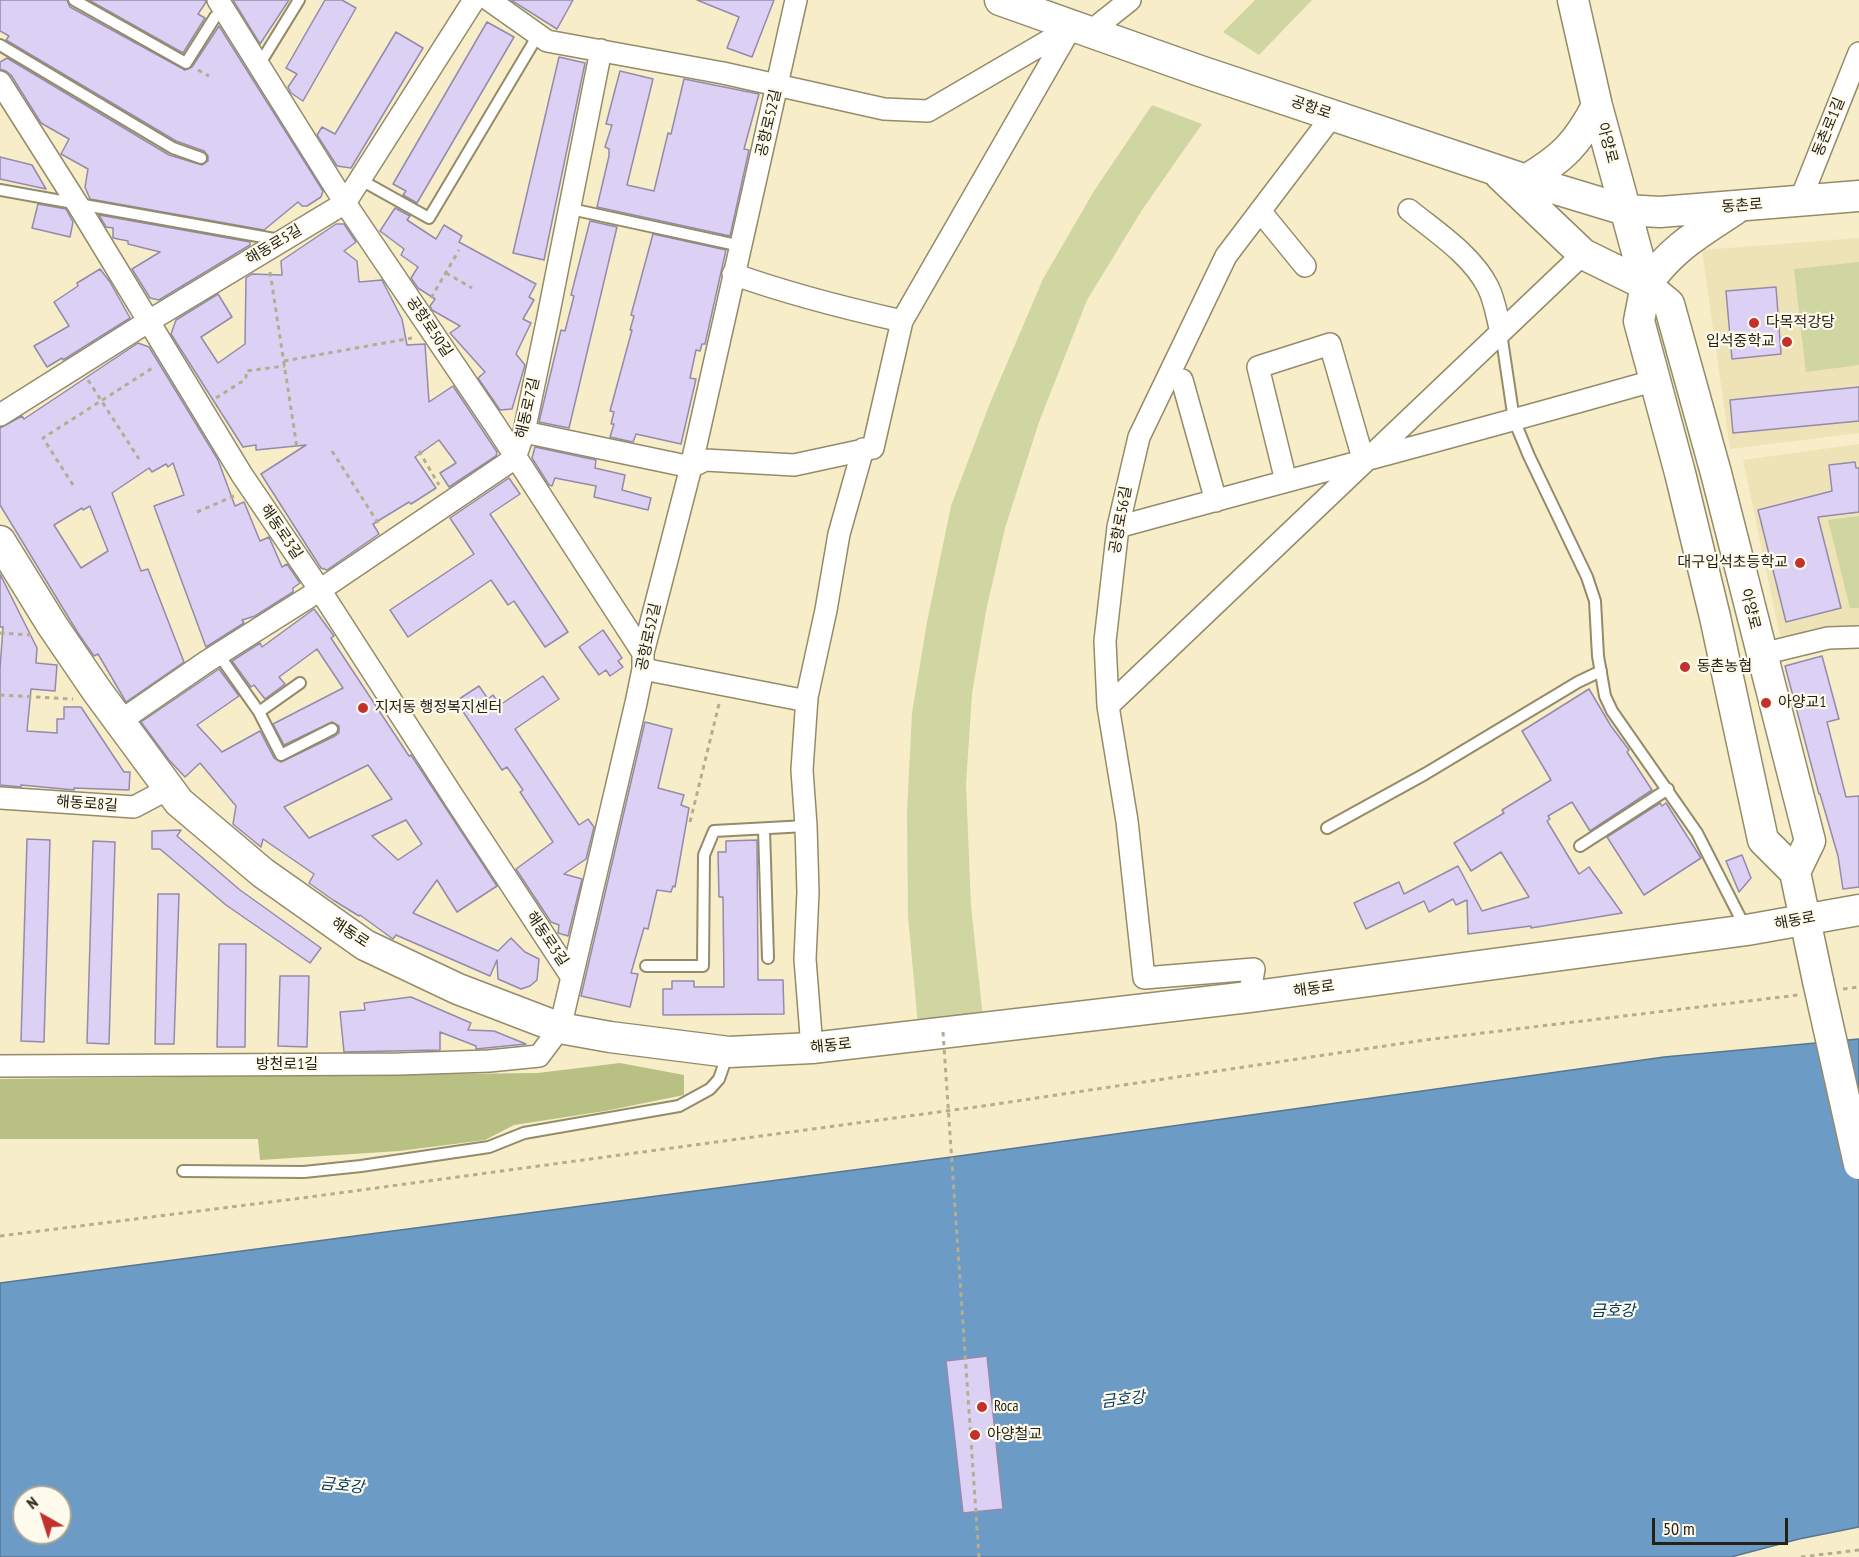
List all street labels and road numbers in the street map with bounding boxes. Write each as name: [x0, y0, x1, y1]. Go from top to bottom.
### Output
street label: 공항로52길: [753, 88, 785, 158]
street label: 공항로: [1288, 93, 1334, 123]
street label: 동촌로1길: [1809, 95, 1849, 159]
street label: 아양로: [1593, 121, 1621, 165]
street label: 동촌로: [1721, 196, 1763, 216]
street label: 해동로5길: [243, 221, 305, 269]
street label: 공항로50길: [402, 293, 456, 361]
street label: 해동로7길: [512, 376, 544, 440]
street label: 공항로56길: [1106, 485, 1136, 555]
street label: 해동로3길: [256, 501, 306, 563]
street label: 아양로: [1736, 587, 1764, 631]
street label: 공항로52길: [633, 602, 665, 672]
street label: 해동로8길: [55, 793, 119, 815]
street label: 해동로3길: [522, 908, 572, 970]
street label: 해동로: [1773, 908, 1817, 934]
street label: 해동로: [328, 914, 372, 952]
street label: 해동로: [1292, 977, 1336, 1001]
street label: 해동로: [809, 1035, 853, 1057]
street label: 방천로1길: [256, 1056, 318, 1074]

